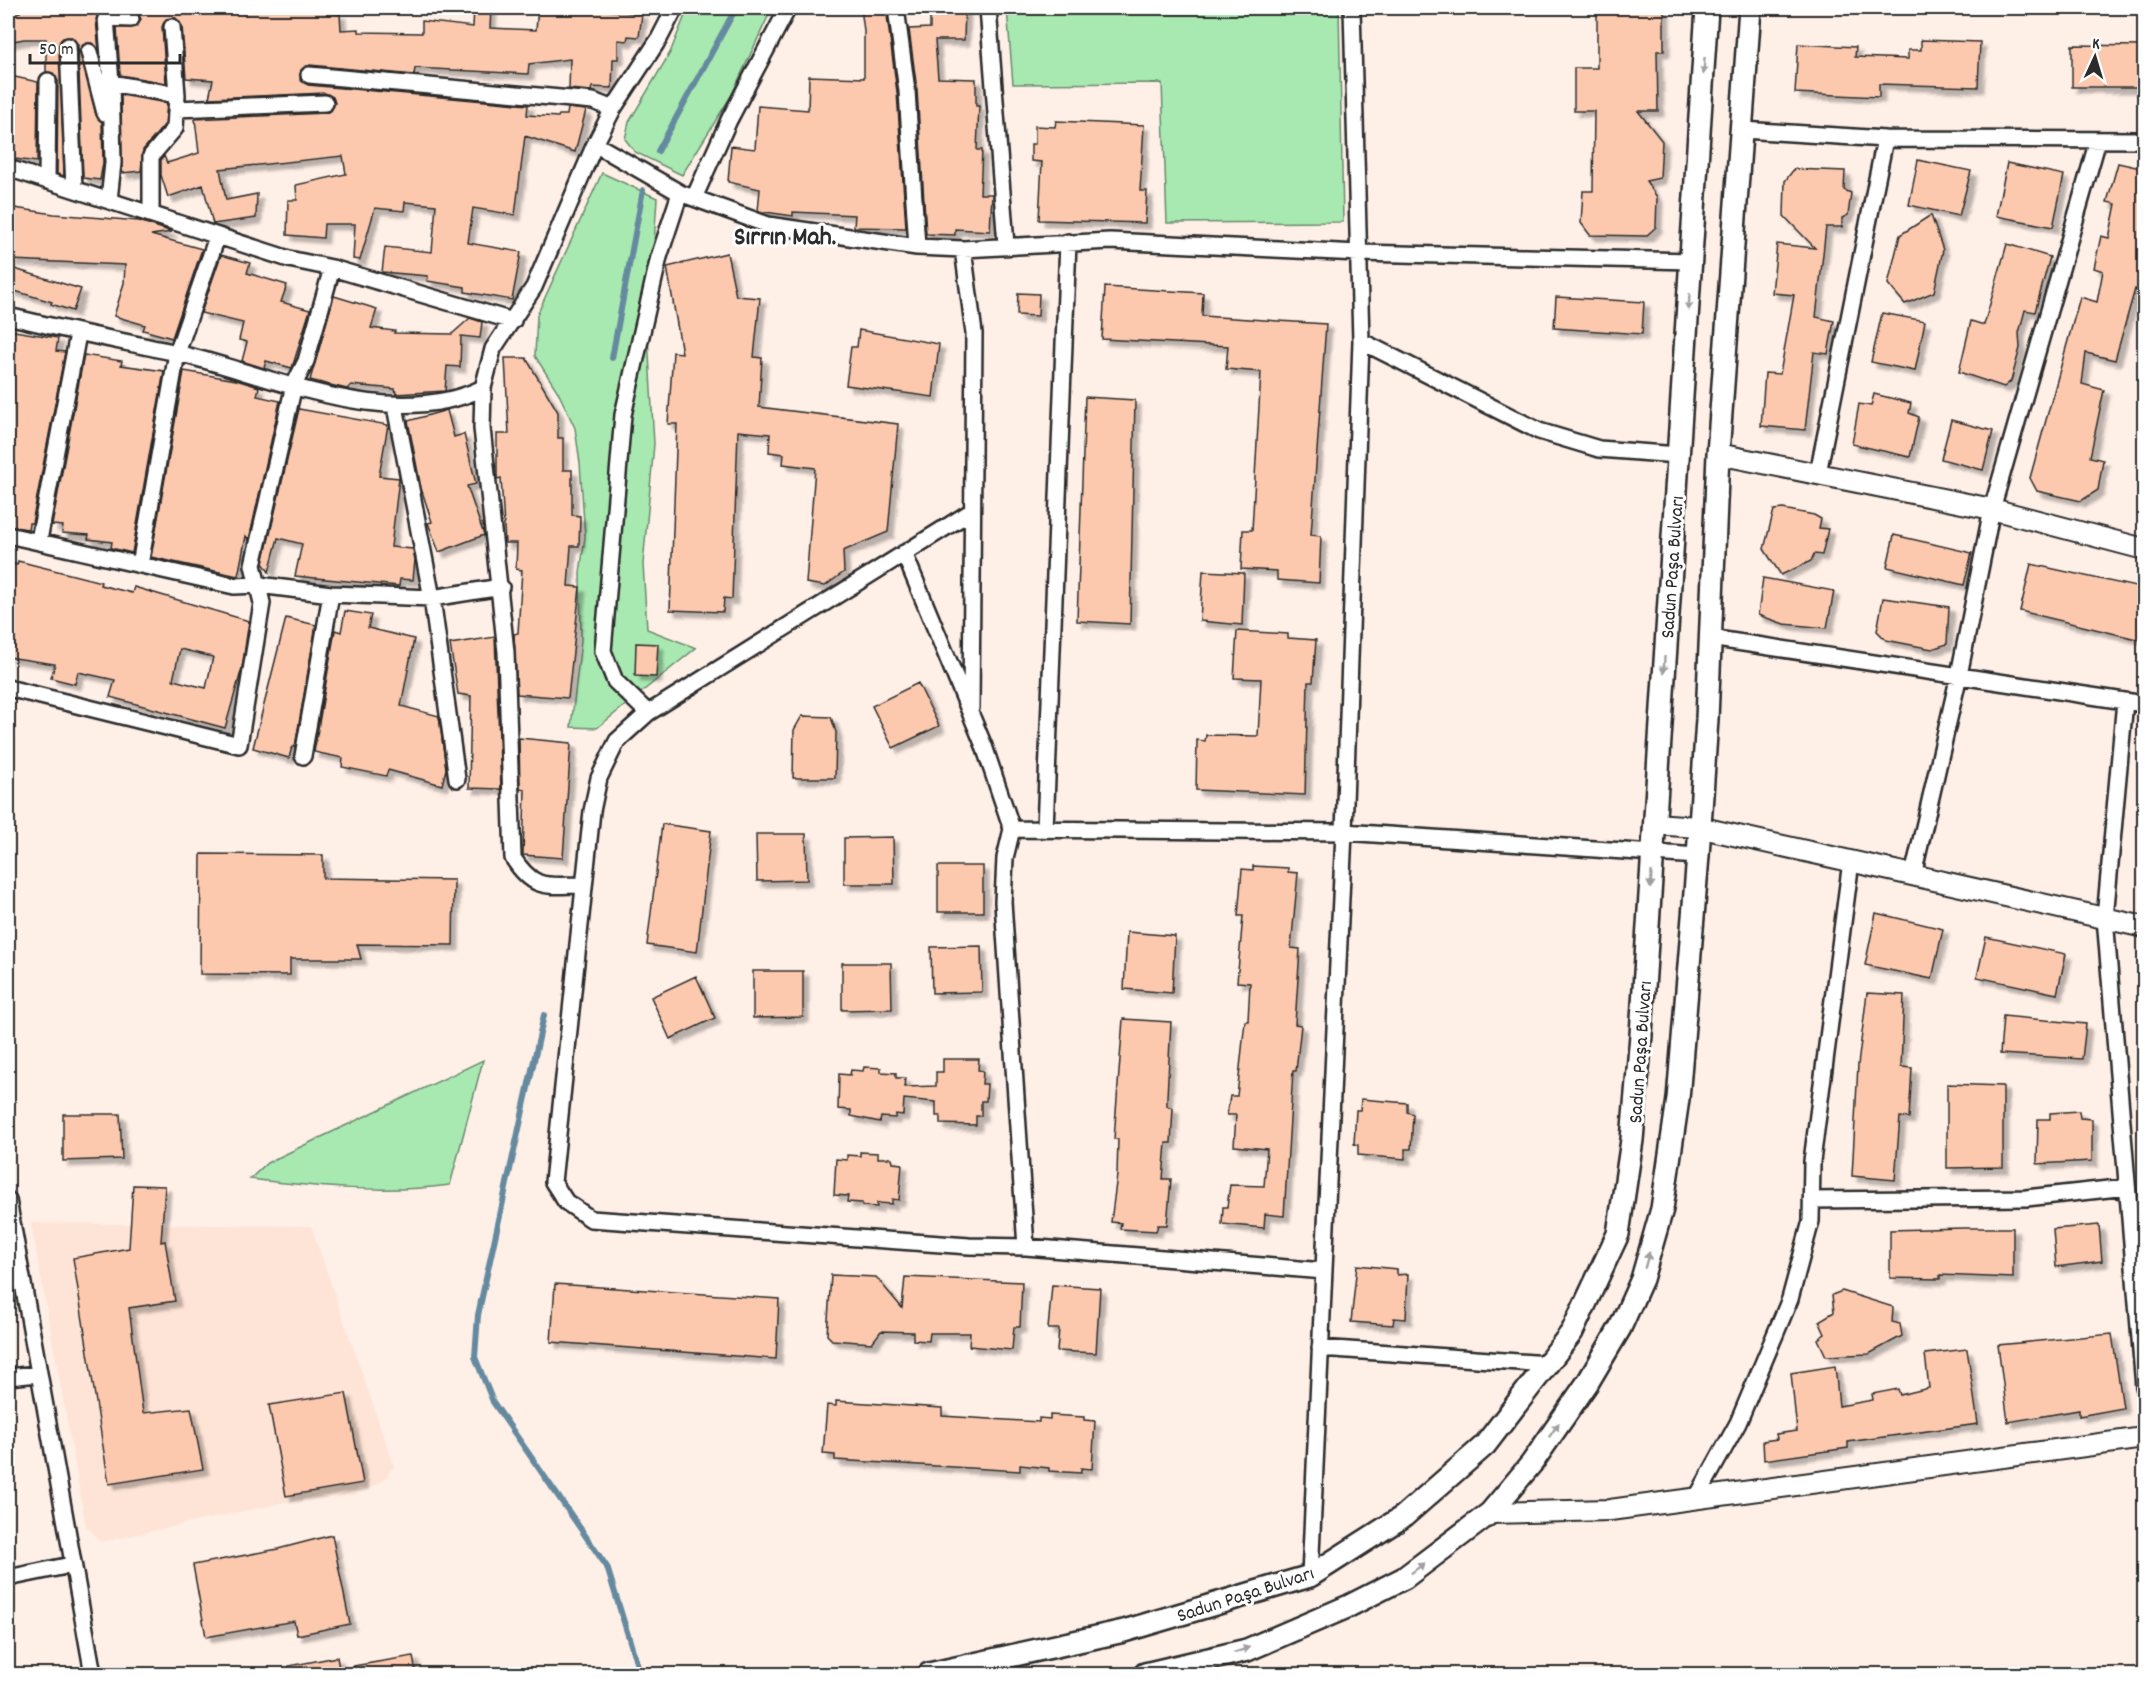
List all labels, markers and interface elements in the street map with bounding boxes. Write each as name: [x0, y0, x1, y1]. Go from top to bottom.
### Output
scale bar: [30, 27, 180, 65]
north arrow: [2065, 27, 2125, 87]
text: K: [2091, 33, 2101, 56]
text: 50 m: [39, 38, 74, 63]
one-way arrow: [1699, 56, 1708, 75]
district label: Sırrın Mah.: [734, 220, 836, 257]
one-way arrow: [1684, 293, 1693, 312]
street label: Sadun Paşa Bulvarı: [1655, 495, 1693, 639]
one-way arrow: [1660, 655, 1669, 674]
one-way arrow: [1646, 871, 1655, 890]
street label: Sadun Paşa Bulvarı: [1623, 980, 1661, 1124]
one-way arrow: [1643, 1251, 1653, 1269]
one-way arrow: [1548, 1423, 1560, 1439]
street label: Sadun Paşa Bulvarı: [1174, 1560, 1318, 1631]
one-way arrow: [1411, 1562, 1426, 1574]
one-way arrow: [1233, 1645, 1251, 1655]

